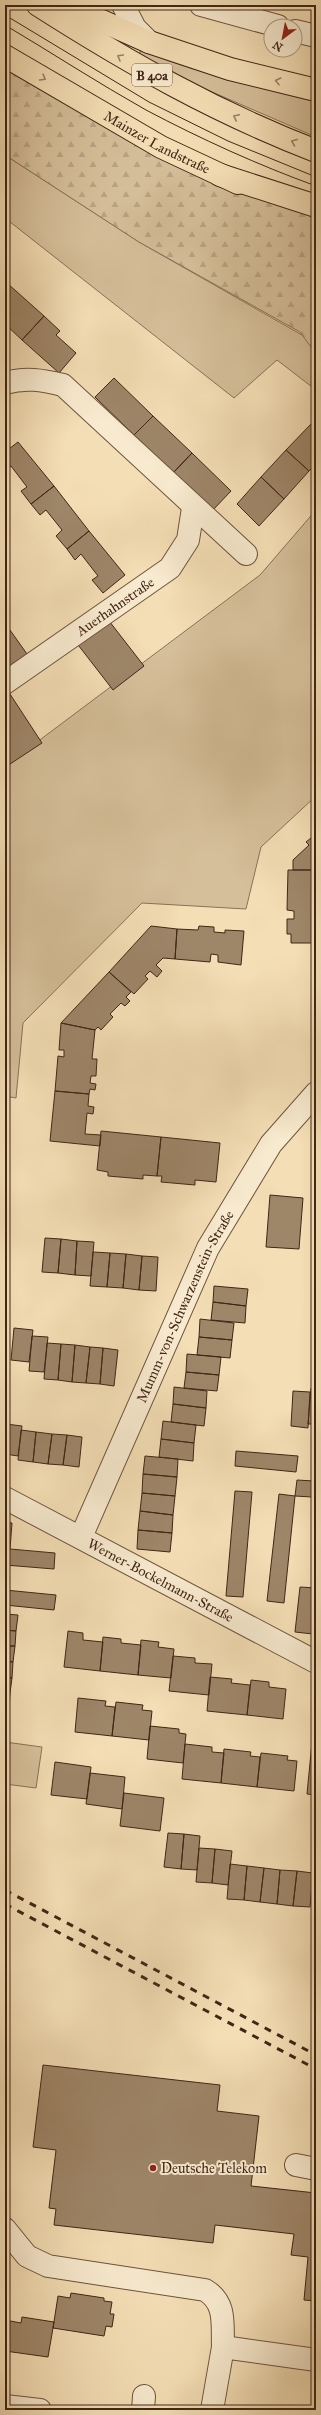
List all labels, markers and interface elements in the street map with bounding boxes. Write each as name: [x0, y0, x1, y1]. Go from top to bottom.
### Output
north arrow: [263, 18, 303, 58]
text: N: [270, 38, 285, 54]
one-way arrow: [117, 55, 124, 62]
road number: B 40a: [132, 64, 172, 86]
one-way arrow: [39, 74, 46, 81]
one-way arrow: [275, 77, 282, 86]
street label: Mainzer Landstraße: [101, 108, 213, 178]
one-way arrow: [232, 114, 240, 122]
one-way arrow: [290, 139, 297, 147]
street label: Auerhahnstraße: [72, 574, 158, 640]
street label: Mumm-von-Schwarzenstein-Straße: [133, 1207, 238, 1405]
street label: Werner-Bockelmann-Straße: [85, 1535, 236, 1626]
place label: Deutsche Telekom: [161, 2160, 267, 2177]
marker: Deutsche Telekom: [148, 2163, 158, 2173]

